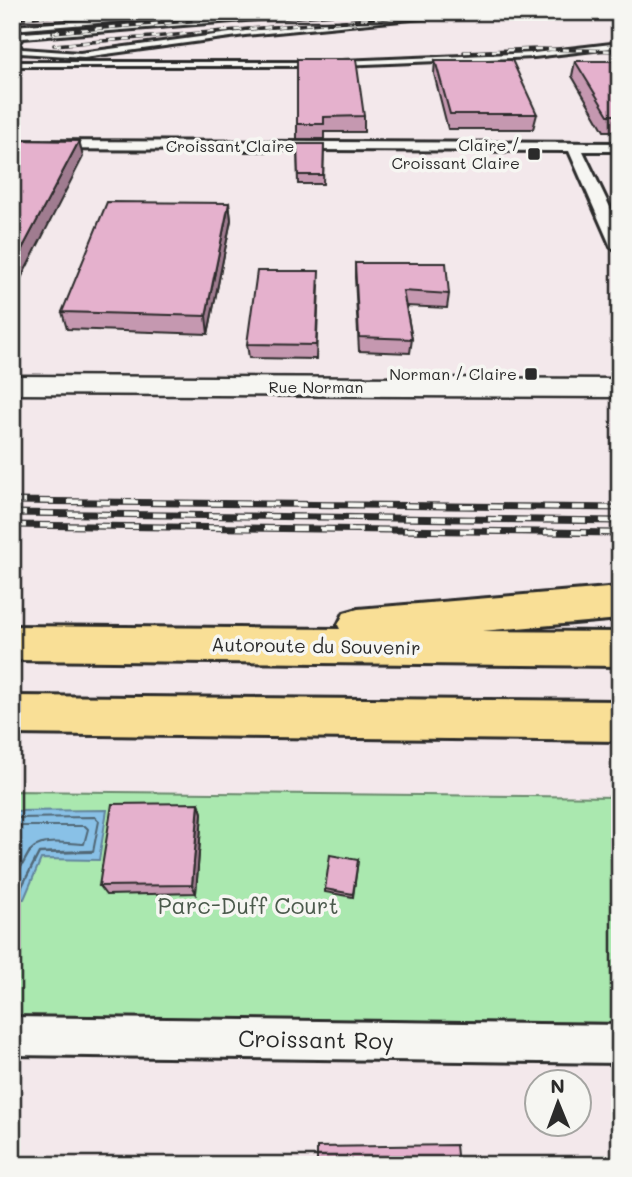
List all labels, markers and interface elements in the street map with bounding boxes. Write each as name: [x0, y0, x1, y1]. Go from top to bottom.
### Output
place label: Claire / Croissant Claire: [391, 134, 520, 173]
street label: Croissant Claire: [166, 135, 294, 156]
marker: Claire / Croissant Claire: [526, 146, 542, 162]
place label: Norman / Claire: [389, 363, 517, 384]
marker: Norman / Claire: [523, 366, 539, 382]
street label: Rue Norman: [269, 376, 363, 397]
street label: Autoroute du Souvenir: [211, 631, 421, 660]
park label: Parc-Duff Court: [157, 890, 339, 920]
street label: Croissant Roy: [238, 1023, 394, 1055]
north arrow: [524, 1068, 594, 1138]
text: N: [550, 1073, 565, 1098]

